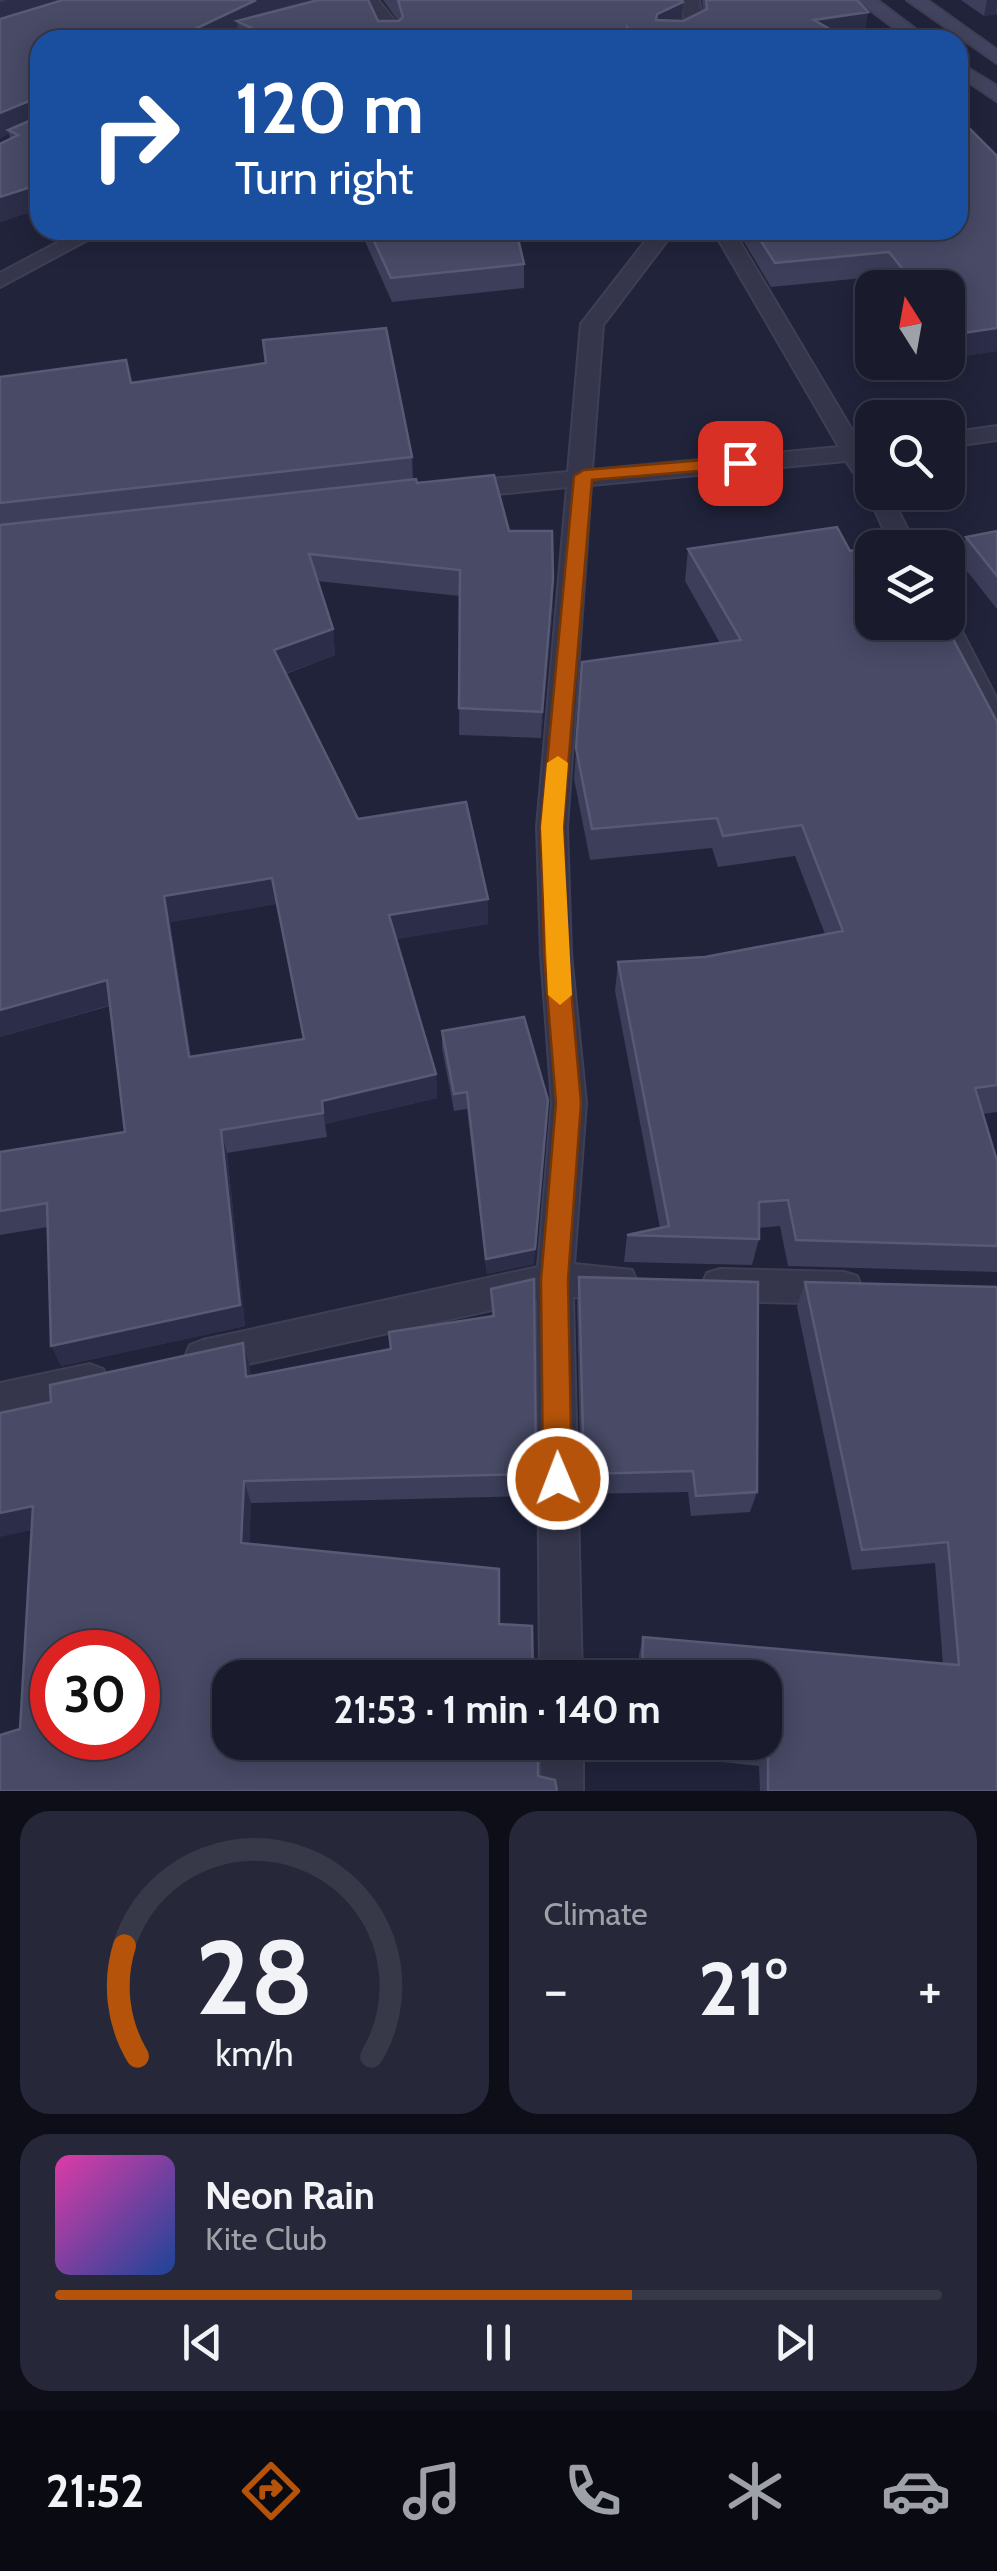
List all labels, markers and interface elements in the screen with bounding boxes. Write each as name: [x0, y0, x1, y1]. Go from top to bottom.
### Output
text: 120 m: [235, 65, 424, 151]
icon: right: [70, 70, 200, 200]
text: Turn right: [235, 151, 414, 205]
north arrow: [855, 270, 965, 380]
map controls: [855, 270, 965, 640]
button: search: [855, 400, 965, 510]
pin: [698, 421, 783, 506]
icon: arrive: [713, 436, 768, 491]
button: layers: [855, 530, 965, 640]
position arrow: [506, 1427, 610, 1531]
speed limit sign: 30: [30, 1630, 160, 1760]
text: 21:53 · 1 min · 140 m: [334, 1686, 661, 1733]
text: Climate: [544, 1894, 648, 1933]
text: 28: [195, 1914, 313, 2040]
text: 21°: [698, 1943, 787, 2034]
text: −: [544, 1956, 568, 2023]
text: +: [918, 1956, 942, 2023]
text: km/h: [215, 2032, 293, 2075]
text: Neon Rain: [205, 2172, 375, 2219]
text: Kite Club: [205, 2219, 327, 2258]
icon: previous: [175, 2315, 230, 2370]
icon: pause: [471, 2315, 526, 2370]
icon: next: [767, 2315, 822, 2370]
icon: directions: [236, 2456, 306, 2526]
icon: music: [397, 2456, 467, 2526]
icon: phone: [558, 2456, 628, 2526]
icon: climate: [720, 2456, 790, 2526]
icon: car: [881, 2456, 951, 2526]
text: 21:52: [46, 2464, 144, 2518]

